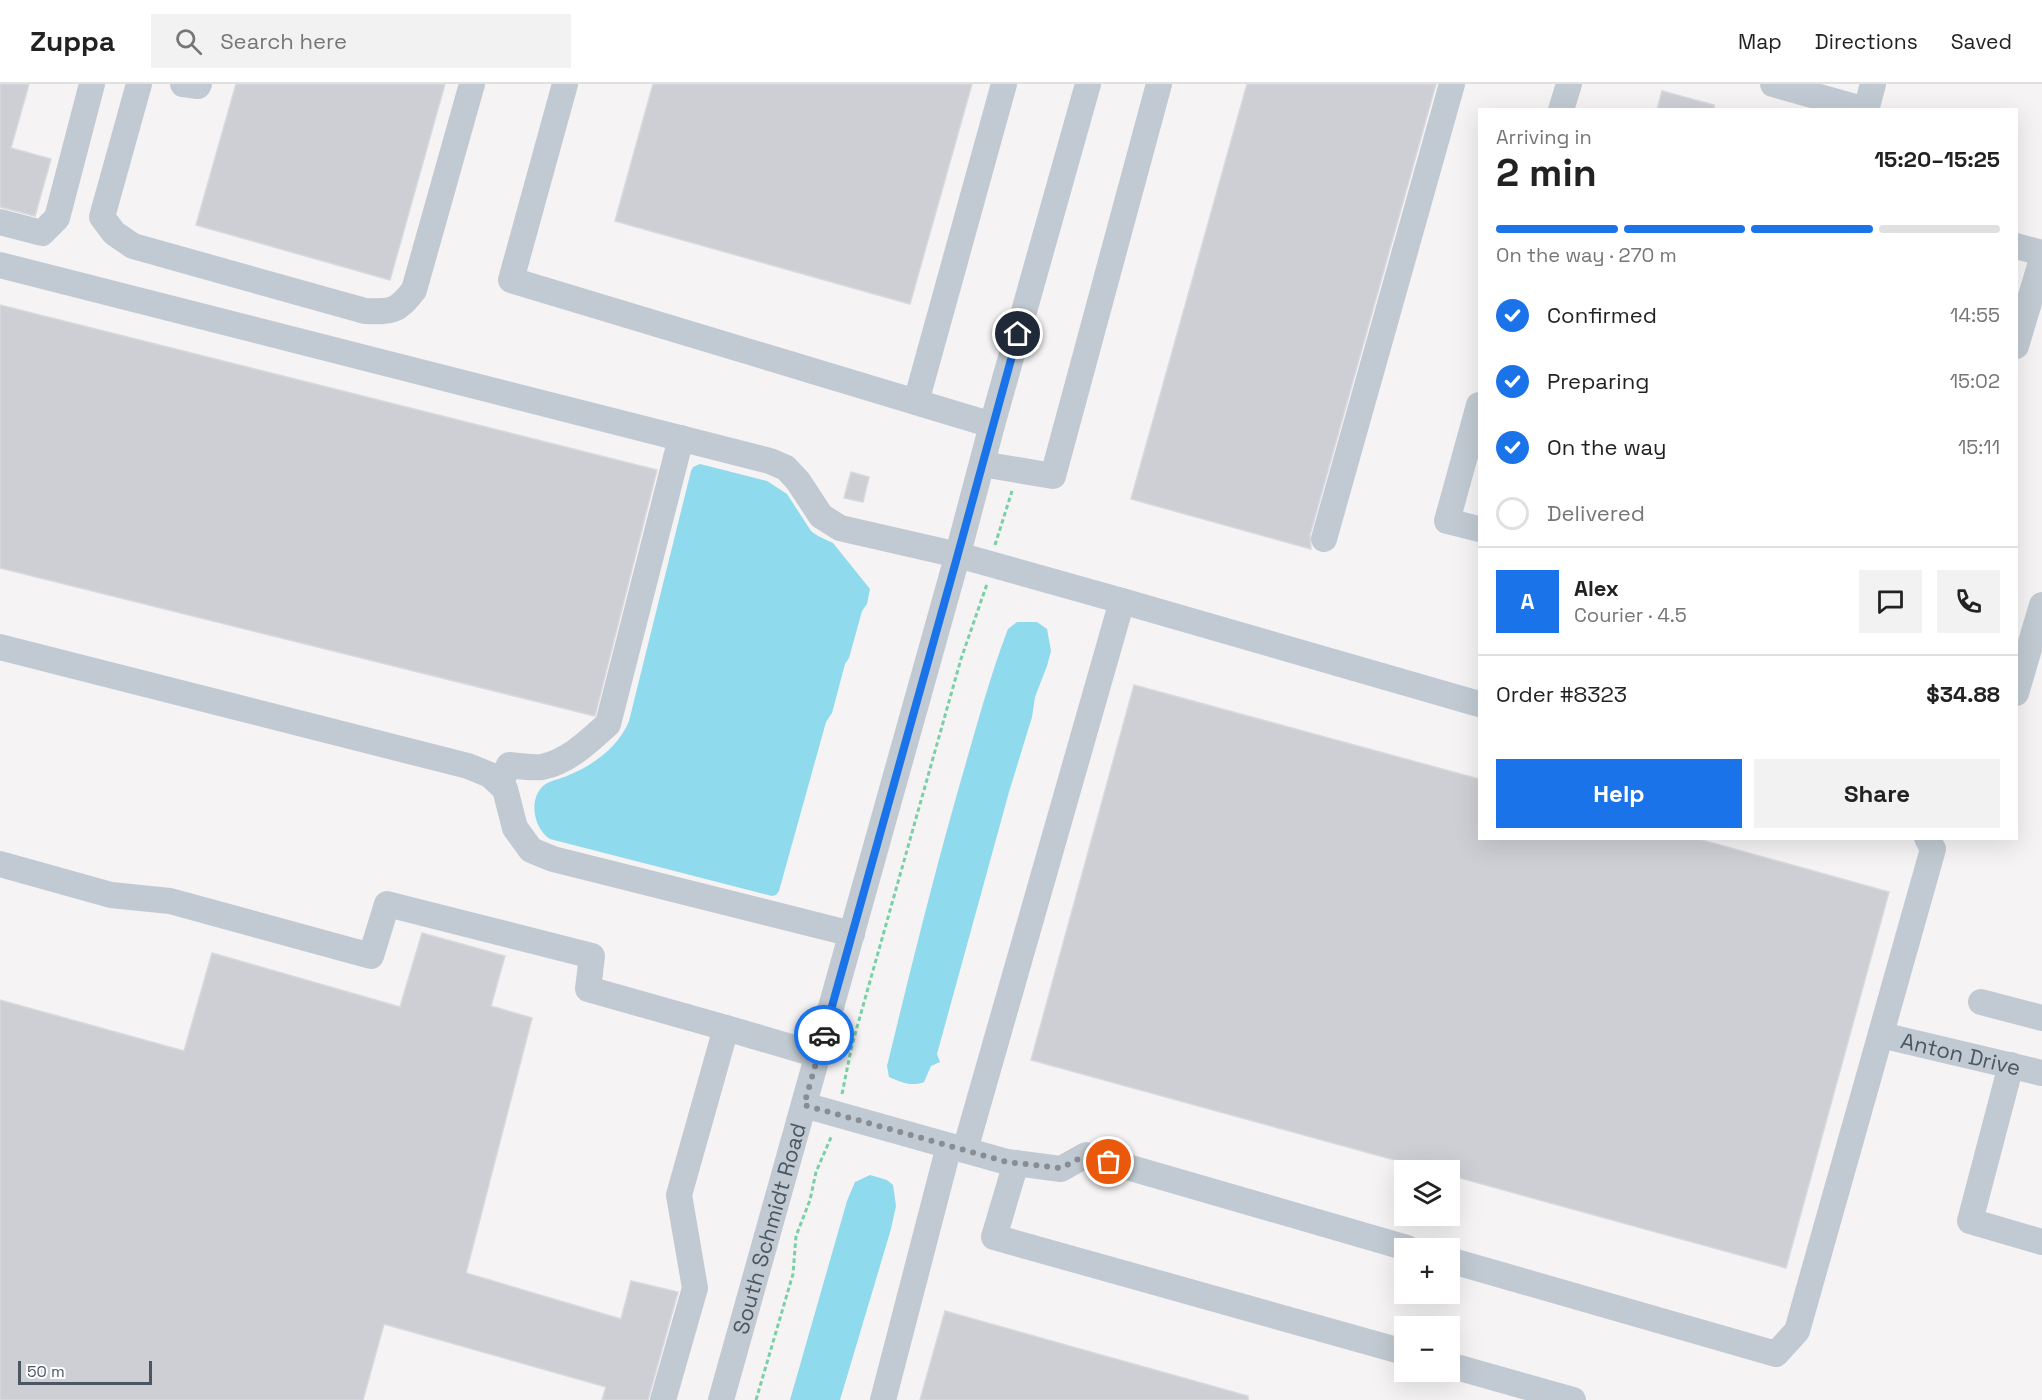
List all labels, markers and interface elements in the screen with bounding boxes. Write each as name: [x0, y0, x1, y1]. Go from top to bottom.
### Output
search box: [151, 14, 571, 68]
text: Zuppa: [30, 23, 115, 59]
icon: search: [172, 25, 205, 58]
text: Search here: [220, 27, 347, 55]
text: Map: [1738, 28, 1782, 55]
text: Directions: [1815, 28, 1918, 55]
text: Saved: [1951, 28, 2012, 55]
text: Arriving in: [1496, 124, 1592, 150]
text: 15:20–15:25: [1874, 145, 2000, 173]
text: 2 min: [1496, 148, 1597, 197]
text: On the way · 270 m: [1496, 242, 1677, 268]
icon: check: [1496, 299, 1529, 332]
text: Confirmed: [1547, 301, 1657, 329]
text: 14:55: [1950, 302, 2000, 328]
pin: [992, 308, 1043, 359]
icon: home: [1001, 317, 1034, 350]
icon: check: [1496, 365, 1529, 398]
text: Preparing: [1547, 367, 1649, 395]
text: 15:02: [1950, 368, 2000, 394]
icon: check: [1496, 431, 1529, 464]
text: On the way: [1547, 433, 1666, 461]
text: 15:11: [1958, 434, 2000, 460]
text: Delivered: [1547, 499, 1645, 527]
button: chat: [1859, 570, 1922, 633]
button: phone: [1937, 570, 2000, 633]
text: Alex: [1574, 574, 1619, 602]
text: A: [1521, 587, 1534, 615]
text: Courier · 4.5: [1574, 602, 1687, 628]
text: Order #8323: [1496, 680, 1627, 708]
text: $34.88: [1926, 680, 2000, 708]
button: Help: [1496, 759, 1742, 828]
button: Share: [1754, 759, 2000, 828]
courier: [794, 1005, 854, 1065]
icon: car: [808, 1019, 841, 1052]
street label: Anton Drive: [1898, 1026, 2024, 1082]
street label: South Schmidt Road: [726, 1120, 812, 1337]
pin: [1083, 1136, 1134, 1187]
icon: bag: [1092, 1145, 1125, 1178]
map controls: [1394, 1160, 1460, 1382]
button: layers: [1394, 1160, 1460, 1226]
button: +: [1394, 1238, 1460, 1304]
button: −: [1394, 1316, 1460, 1382]
scale bar: [18, 1358, 152, 1386]
text: 50 m: [27, 1361, 65, 1382]

